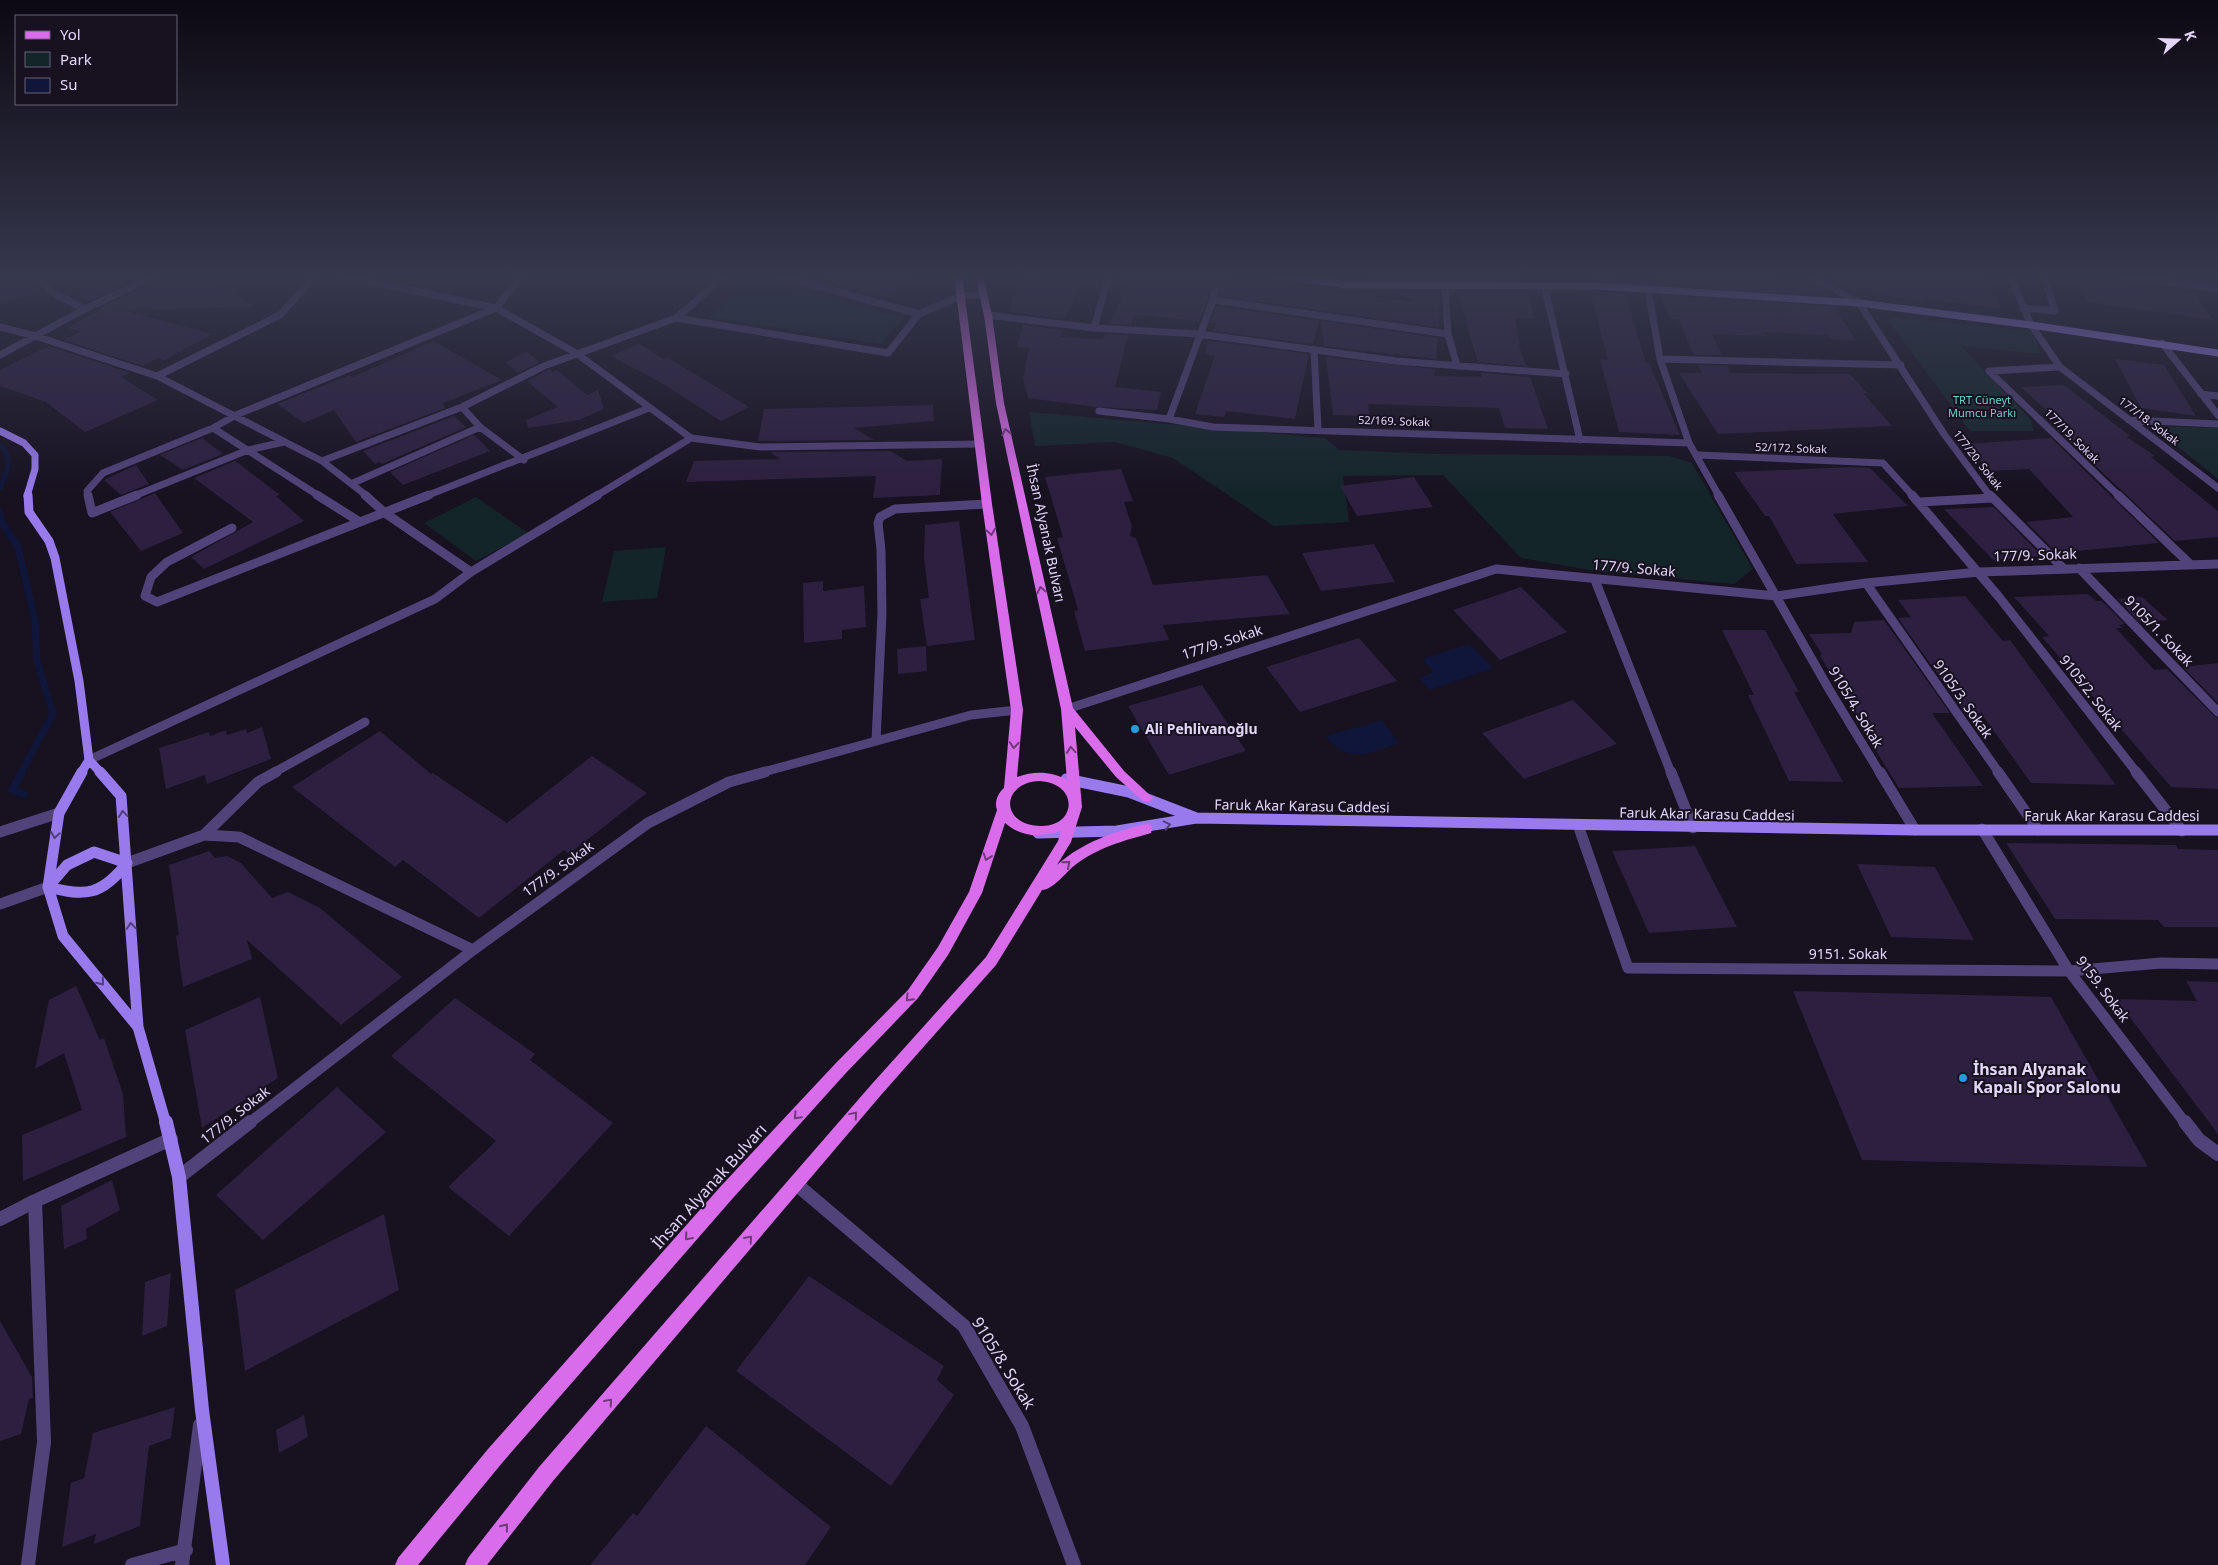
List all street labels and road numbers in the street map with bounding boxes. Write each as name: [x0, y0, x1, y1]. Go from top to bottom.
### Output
street label: 177/18. Sokak: [2116, 393, 2183, 448]
street label: 177/19. Sokak: [2042, 405, 2103, 466]
street label: 52/169. Sokak: [1358, 412, 1430, 429]
street label: 177/20. Sokak: [1950, 427, 2007, 493]
street label: 52/172. Sokak: [1755, 439, 1827, 456]
street label: İhsan Alyanak Bulvarı: [1023, 462, 1070, 604]
street label: 177/9. Sokak: [1993, 544, 2078, 565]
street label: 177/9. Sokak: [1592, 554, 1677, 581]
street label: 9105/1. Sokak: [2121, 591, 2198, 671]
street label: 177/9. Sokak: [1179, 619, 1265, 663]
street label: 9105/2. Sokak: [2056, 651, 2127, 735]
street label: 9105/3. Sokak: [1929, 656, 1998, 742]
street label: 9105/4. Sokak: [1825, 663, 1888, 751]
street label: Faruk Akar Karasu Caddesi: [1214, 794, 1390, 817]
street label: Faruk Akar Karasu Caddesi: [1619, 802, 1795, 825]
street label: Faruk Akar Karasu Caddesi: [2024, 806, 2200, 825]
street label: 177/9. Sokak: [518, 836, 598, 901]
street label: 9151. Sokak: [1809, 944, 1888, 963]
street label: 9159. Sokak: [2072, 952, 2135, 1026]
street label: 177/9. Sokak: [196, 1081, 274, 1148]
street label: İhsan Alyanak Bulvarı: [647, 1119, 771, 1253]
street label: 9105/8. Sokak: [967, 1313, 1041, 1414]

